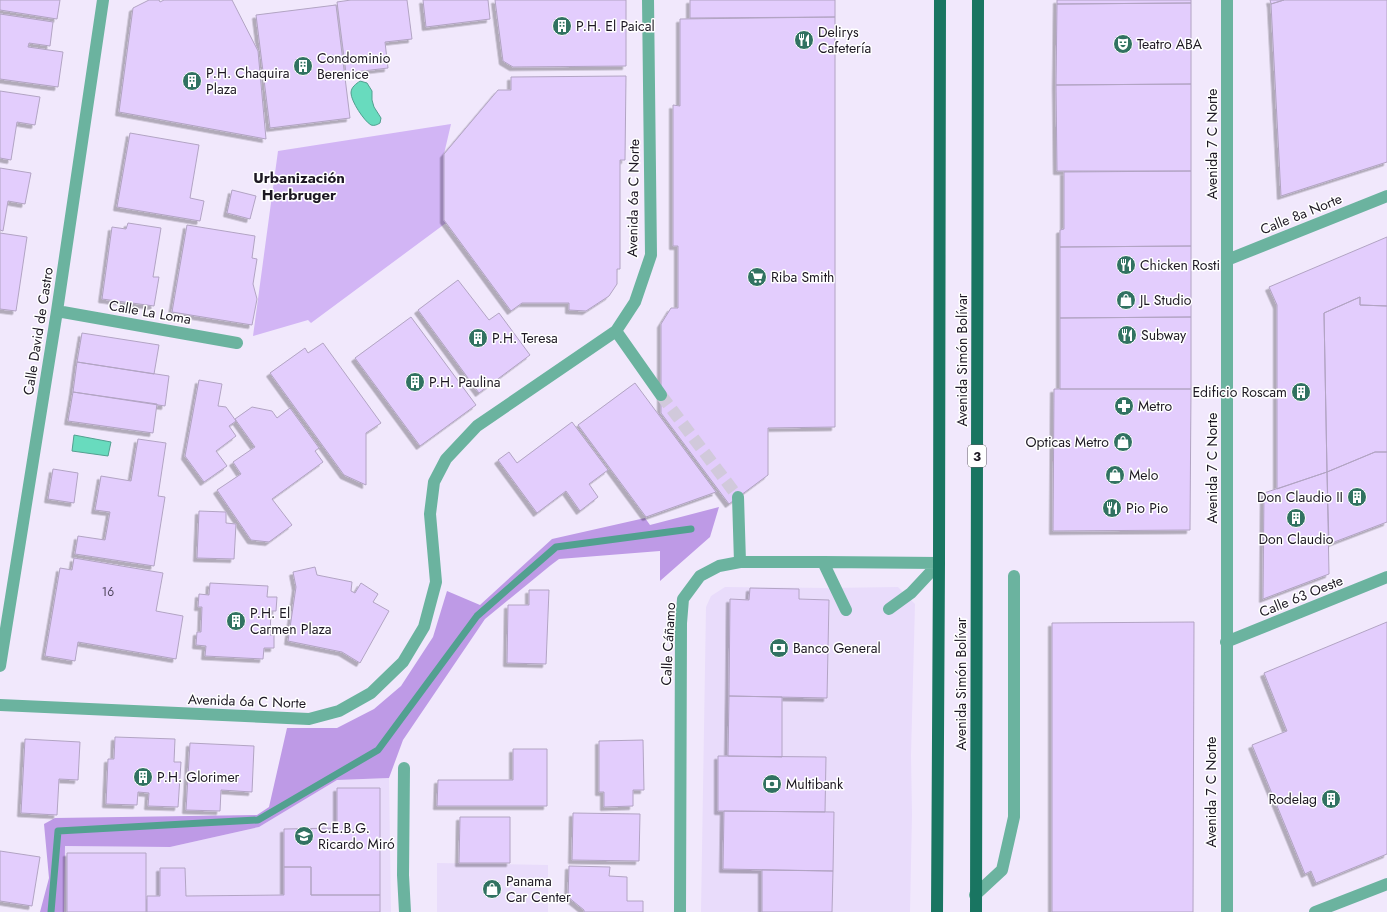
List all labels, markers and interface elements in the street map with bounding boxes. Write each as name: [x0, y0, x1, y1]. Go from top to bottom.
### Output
building icon: P.H. El Paical: [551, 15, 573, 37]
place label: P.H. El Paical: [576, 16, 655, 36]
place label: Delirys Cafetería: [818, 22, 871, 58]
restaurant icon: Delirys Cafetería: [793, 29, 815, 51]
theatre icon: Teatro ABA: [1112, 33, 1134, 55]
place label: Teatro ABA: [1137, 34, 1203, 54]
place label: Condominio Berenice: [317, 48, 391, 84]
building icon: Condominio Berenice: [292, 55, 314, 77]
place label: P.H. Chaquira Plaza: [206, 63, 289, 99]
building icon: P.H. Chaquira Plaza: [181, 70, 203, 92]
street label: Avenida 7 C Norte: [1202, 89, 1222, 199]
street label: Avenida 6a C Norte: [622, 139, 644, 257]
district label: Urbanización Herbruger: [253, 167, 345, 206]
street label: Calle 8a Norte: [1257, 189, 1345, 239]
restaurant icon: Chicken Rosti: [1115, 254, 1137, 276]
place label: Chicken Rosti: [1140, 255, 1220, 275]
street label: Calle David de Castro: [18, 265, 58, 396]
supermarket icon: Riba Smith: [746, 266, 768, 288]
place label: Riba Smith: [771, 267, 834, 287]
shop icon: JL Studio: [1115, 289, 1137, 311]
place label: JL Studio: [1138, 290, 1192, 310]
street label: Avenida Simón Bolívar: [952, 293, 972, 427]
street label: Calle La Loma: [107, 295, 193, 329]
restaurant icon: Subway: [1116, 324, 1138, 346]
place label: Subway: [1141, 325, 1187, 345]
building icon: P.H. Teresa: [467, 327, 489, 349]
place label: P.H. Teresa: [492, 328, 558, 348]
building icon: P.H. Paulina: [404, 371, 426, 393]
place label: P.H. Paulina: [429, 372, 501, 392]
building icon: Edificio Roscam: [1290, 381, 1312, 403]
place label: Edificio Roscam: [1192, 382, 1287, 402]
pharmacy icon: Metro: [1113, 395, 1135, 417]
place label: Metro: [1138, 396, 1173, 416]
street label: Avenida 7 C Norte: [1202, 413, 1222, 523]
shop icon: Opticas Metro: [1112, 431, 1134, 453]
place label: Opticas Metro: [1026, 432, 1109, 452]
road number: 3: [968, 445, 986, 467]
shop icon: Melo: [1104, 464, 1126, 486]
place label: Melo: [1129, 465, 1159, 485]
building icon: Don Claudio II: [1346, 486, 1368, 508]
place label: Don Claudio II: [1257, 487, 1343, 507]
restaurant icon: Pio Pio: [1101, 497, 1123, 519]
place label: Pio Pio: [1126, 498, 1168, 518]
building icon: Don Claudio: [1285, 507, 1307, 529]
place label: Don Claudio: [1259, 529, 1334, 549]
street label: Calle 63 Oeste: [1256, 570, 1346, 622]
house number: 16: [102, 583, 114, 601]
street label: Calle Cáñamo: [656, 602, 680, 686]
place label: P.H. El Carmen Plaza: [250, 603, 332, 639]
building icon: P.H. El Carmen Plaza: [225, 610, 247, 632]
street label: Avenida Simón Bolívar: [951, 617, 971, 751]
bank icon: Banco General: [768, 637, 790, 659]
place label: Banco General: [793, 638, 881, 658]
street label: Avenida 6a C Norte: [188, 689, 306, 713]
street label: Avenida 7 C Norte: [1201, 737, 1221, 847]
building icon: P.H. Glorimer: [132, 766, 154, 788]
place label: P.H. Glorimer: [157, 767, 240, 787]
bank icon: Multibank: [761, 773, 783, 795]
place label: Multibank: [786, 774, 844, 794]
building icon: Rodelag: [1320, 788, 1342, 810]
place label: Rodelag: [1268, 789, 1317, 809]
place label: C.E.B.G. Ricardo Miró: [318, 818, 395, 854]
school or university icon: C.E.B.G. Ricardo Miró: [293, 825, 315, 847]
place label: Panama Car Center: [506, 871, 571, 907]
shop icon: Panama Car Center: [481, 878, 503, 900]

